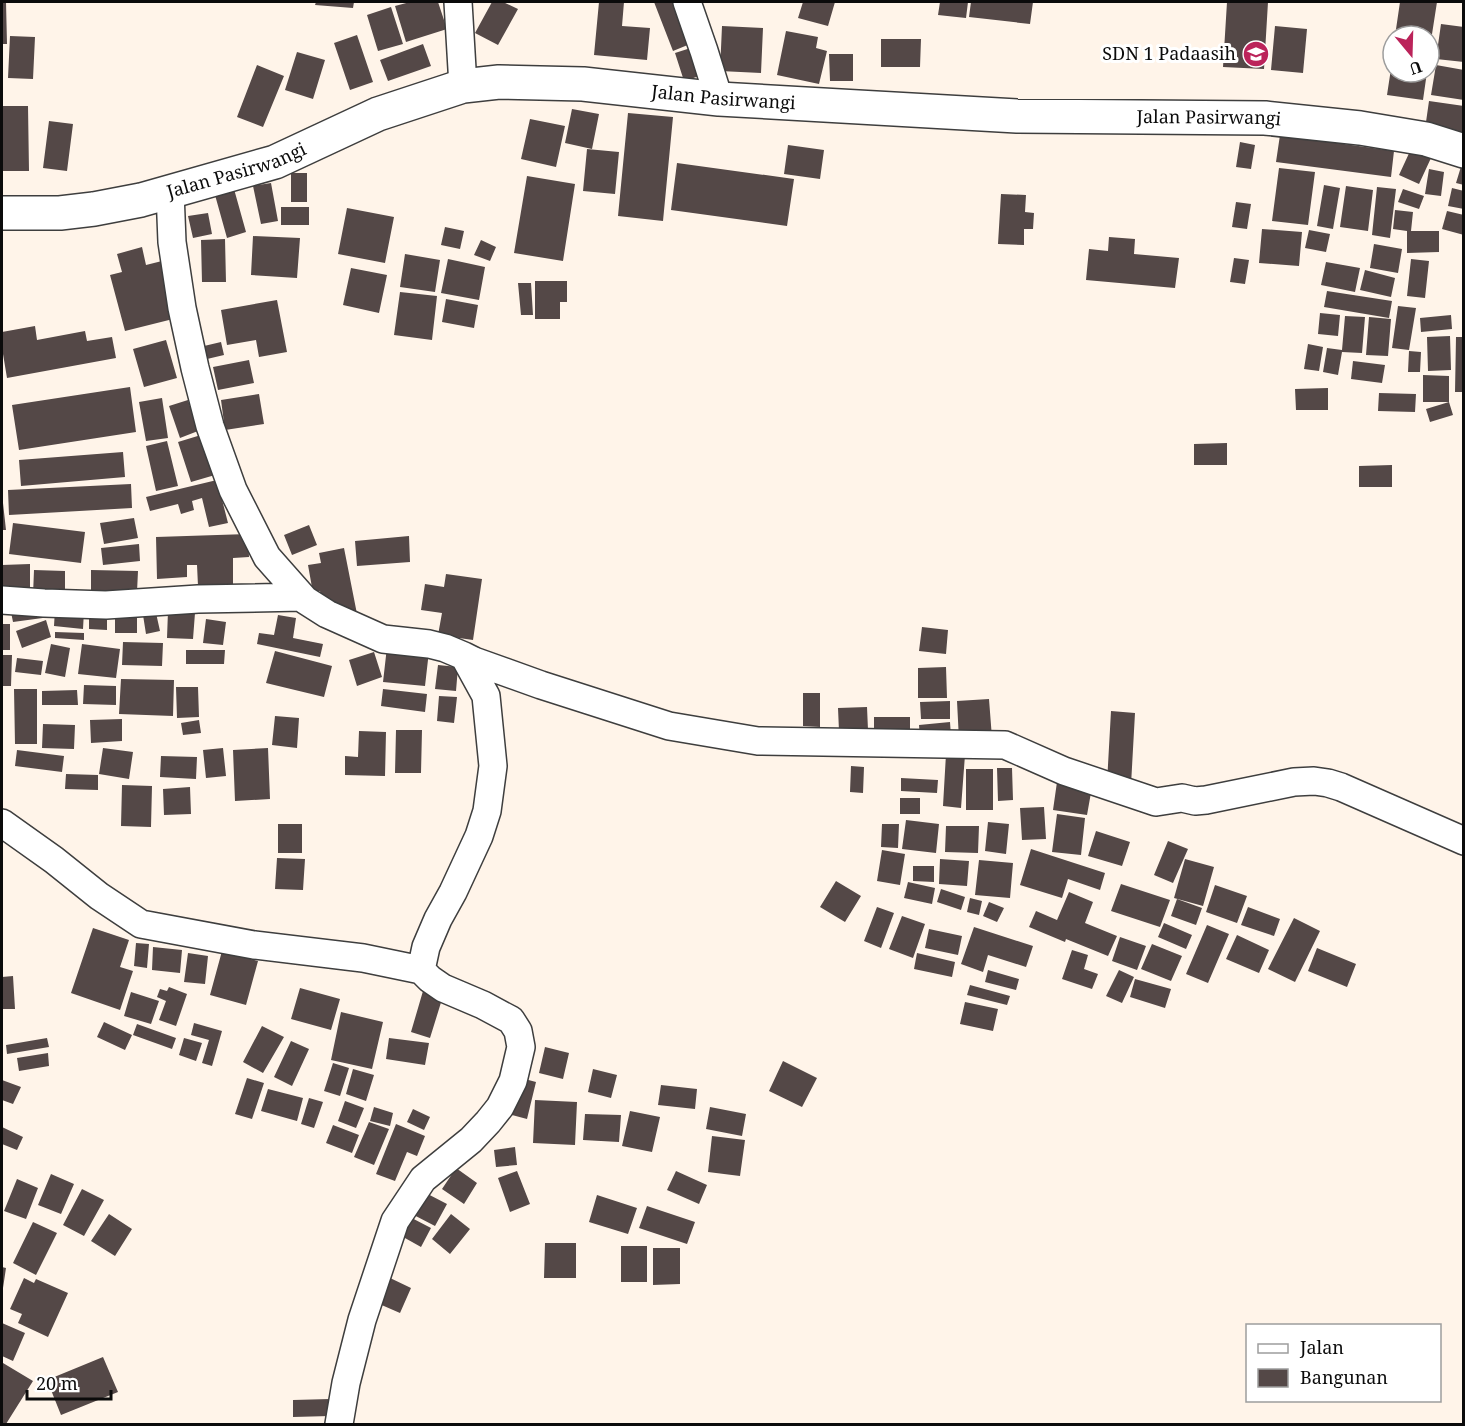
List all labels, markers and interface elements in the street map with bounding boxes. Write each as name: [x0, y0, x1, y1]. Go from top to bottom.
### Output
north arrow: [1381, 24, 1441, 84]
school or university icon: SDN 1 Padaasih: [1241, 39, 1271, 69]
place label: SDN 1 Padaasih: [1102, 41, 1236, 65]
text: U: [1407, 56, 1425, 81]
street label: Jalan Pasirwangi: [649, 79, 797, 114]
street label: Jalan Pasirwangi: [1135, 104, 1283, 131]
street label: Jalan Pasirwangi: [163, 136, 310, 203]
legend: [1246, 1324, 1441, 1402]
text: Jalan: [1299, 1335, 1344, 1359]
scale bar: [27, 1363, 111, 1401]
text: Bangunan: [1300, 1365, 1388, 1389]
text: 20 m: [36, 1371, 78, 1395]

